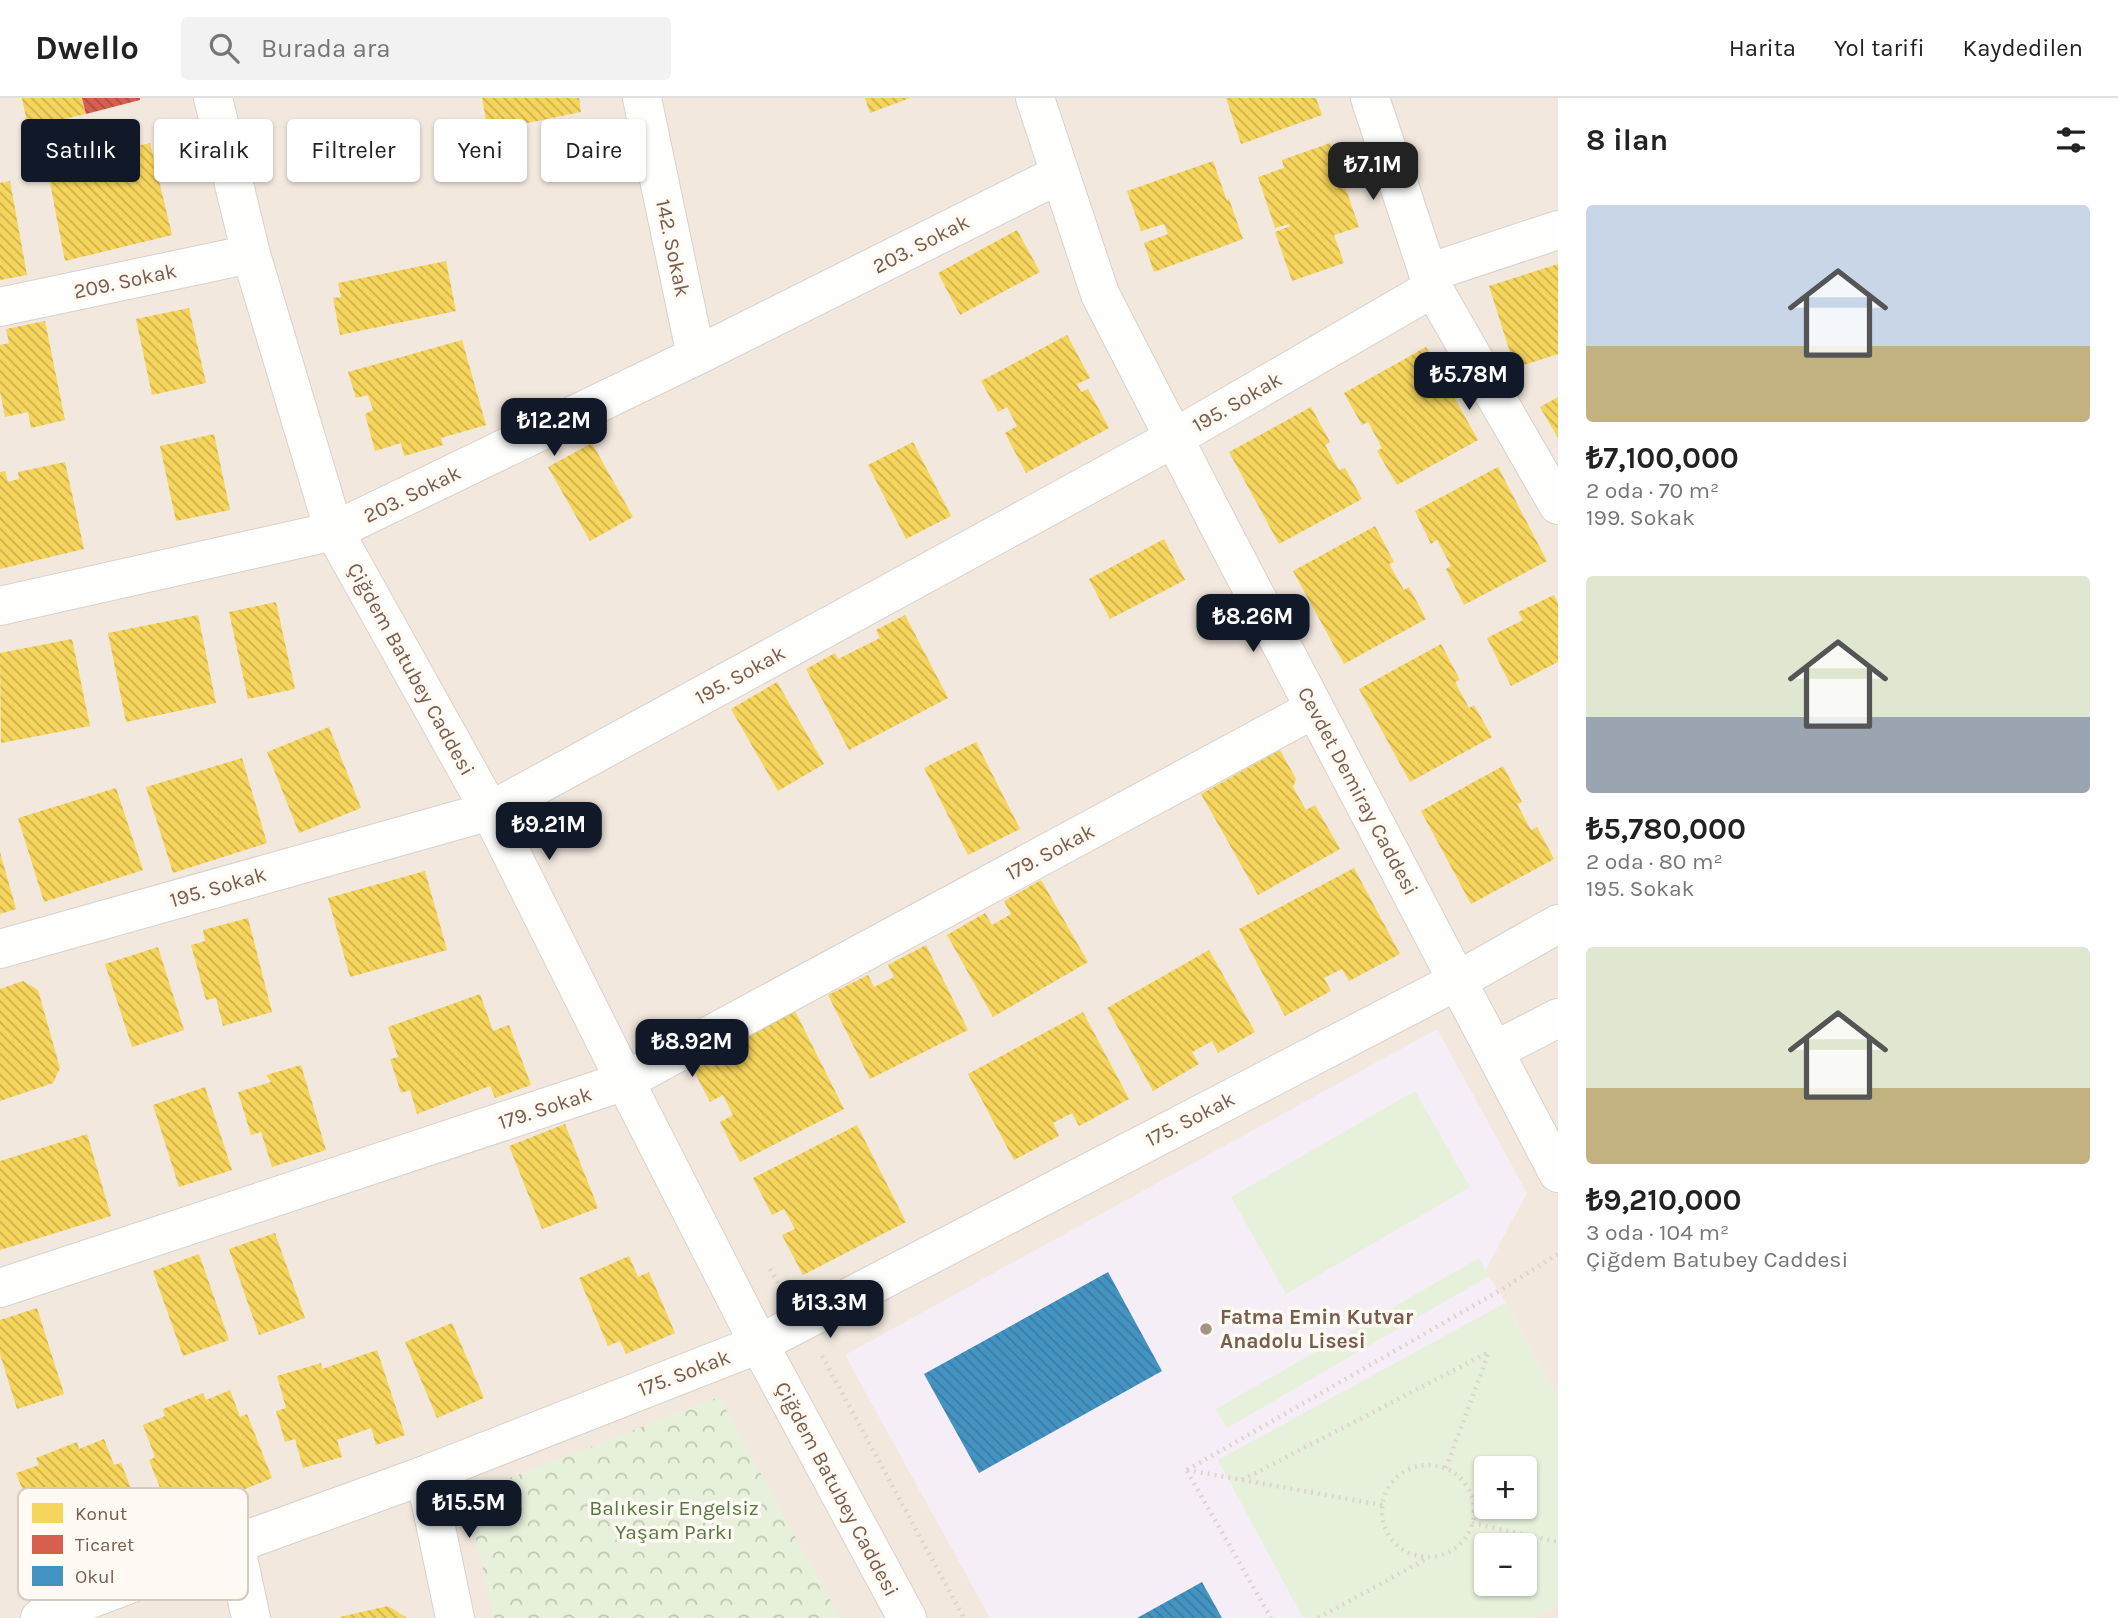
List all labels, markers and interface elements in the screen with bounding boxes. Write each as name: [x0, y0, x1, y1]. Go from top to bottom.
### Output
search box: [181, 17, 671, 80]
text: Dwello: [35, 29, 139, 67]
icon: search: [205, 29, 243, 67]
text: Burada ara: [261, 33, 390, 64]
text: Harita: [1729, 34, 1796, 62]
text: Yol tarifi: [1834, 34, 1925, 62]
text: Kaydedilen: [1963, 34, 2083, 62]
chip: Satılık: [21, 119, 140, 182]
chip: Kiralık: [154, 119, 273, 182]
chip: Filtreler: [287, 119, 420, 182]
chip: Yeni: [434, 119, 527, 182]
chip: Daire: [541, 119, 646, 182]
icon: filters: [2052, 121, 2090, 159]
text: 8 ilan: [1586, 122, 1668, 158]
pin: ₺7.1M: [1324, 142, 1422, 202]
text: ₺7.1M: [1344, 151, 1402, 178]
street label: 142. Sokak: [651, 197, 695, 299]
street label: 203. Sokak: [869, 209, 973, 279]
icon: home: [1775, 250, 1901, 376]
street label: 209. Sokak: [71, 258, 179, 304]
pin: ₺5.78M: [1412, 352, 1526, 412]
text: ₺5.78M: [1430, 361, 1508, 388]
street label: 195. Sokak: [1188, 367, 1286, 437]
pin: ₺12.2M: [497, 398, 611, 458]
text: ₺12.2M: [517, 407, 591, 434]
text: ₺7,100,000: [1586, 440, 1739, 476]
street label: 203. Sokak: [359, 460, 465, 528]
text: 2 oda · 70 m²: [1586, 477, 1719, 504]
text: 199. Sokak: [1586, 504, 1695, 531]
street label: Çiğdem Batubey Caddesi: [342, 558, 480, 780]
pin: ₺8.26M: [1196, 594, 1310, 654]
text: ₺8.26M: [1213, 603, 1293, 630]
icon: home: [1775, 621, 1901, 747]
street label: 195. Sokak: [691, 640, 789, 710]
street label: Cevdet Demiray Caddesi: [1293, 683, 1423, 899]
pin: ₺9.21M: [492, 802, 606, 862]
text: ₺9.21M: [512, 811, 586, 838]
text: ₺5,780,000: [1586, 811, 1746, 847]
street label: 179. Sokak: [1001, 819, 1099, 885]
text: 2 oda · 80 m²: [1586, 848, 1723, 875]
street label: 195. Sokak: [167, 862, 269, 912]
text: 195. Sokak: [1586, 875, 1695, 902]
icon: home: [1775, 992, 1901, 1118]
pin: ₺8.92M: [635, 1020, 749, 1079]
text: ₺8.92M: [651, 1028, 733, 1055]
street label: 179. Sokak: [495, 1082, 595, 1134]
street label: 175. Sokak: [1141, 1086, 1239, 1152]
text: ₺9,210,000: [1586, 1182, 1741, 1218]
text: 3 oda · 104 m²: [1586, 1219, 1729, 1246]
text: Çiğdem Batubey Caddesi: [1586, 1246, 1848, 1273]
pin: ₺13.3M: [773, 1280, 887, 1340]
text: ₺13.3M: [792, 1289, 868, 1316]
place label: Fatma Emin Kutvar Anadolu Lisesi: [1220, 1305, 1414, 1353]
marker: Fatma Emin Kutvar Anadolu Lisesi: [1198, 1321, 1214, 1337]
street label: 175. Sokak: [635, 1344, 734, 1402]
street label: Çiğdem Batubey Caddesi: [770, 1378, 904, 1600]
map controls: [1474, 1456, 1537, 1596]
button: +: [1474, 1456, 1537, 1519]
pin: ₺15.5M: [412, 1480, 526, 1540]
legend: [18, 1488, 248, 1600]
text: ₺15.5M: [432, 1489, 506, 1516]
park label: Balıkesir Engelsiz Yaşam Parkı: [589, 1496, 759, 1544]
text: Konut: [75, 1503, 127, 1525]
button: −: [1474, 1533, 1537, 1596]
text: Ticaret: [75, 1534, 134, 1556]
text: Okul: [75, 1566, 115, 1588]

